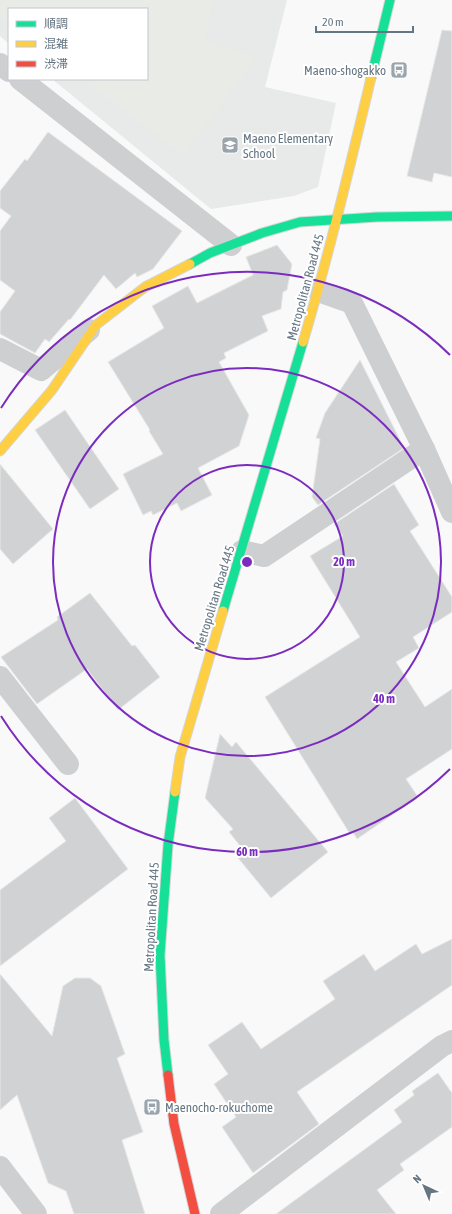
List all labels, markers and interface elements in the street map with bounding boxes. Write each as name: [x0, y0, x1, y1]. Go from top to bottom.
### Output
legend: [8, 8, 148, 80]
scale bar: [316, 8, 413, 34]
text: 20 m: [322, 15, 344, 29]
text: 順調: [44, 17, 68, 31]
text: 混雑: [44, 37, 68, 51]
text: 渋滞: [44, 57, 68, 71]
bus stop icon: Maeno-shogakko: [389, 60, 409, 80]
place label: Maeno-shogakko: [304, 63, 386, 78]
place label: Maeno Elementary School: [243, 131, 334, 161]
school or university icon: Maeno Elementary School: [220, 135, 240, 155]
street label: Metropolitan Road 445: [284, 232, 327, 342]
street label: Metropolitan Road 445: [191, 543, 238, 653]
centre of rings: [240, 555, 254, 569]
text: 20 m: [333, 555, 355, 569]
text: 40 m: [372, 692, 395, 706]
text: 60 m: [236, 845, 258, 859]
street label: Metropolitan Road 445: [141, 862, 162, 972]
bus stop icon: Maenocho-rokuchome: [142, 1097, 162, 1117]
place label: Maenocho-rokuchome: [165, 1100, 273, 1115]
north arrow: [404, 1166, 444, 1206]
text: N: [411, 1172, 424, 1185]

